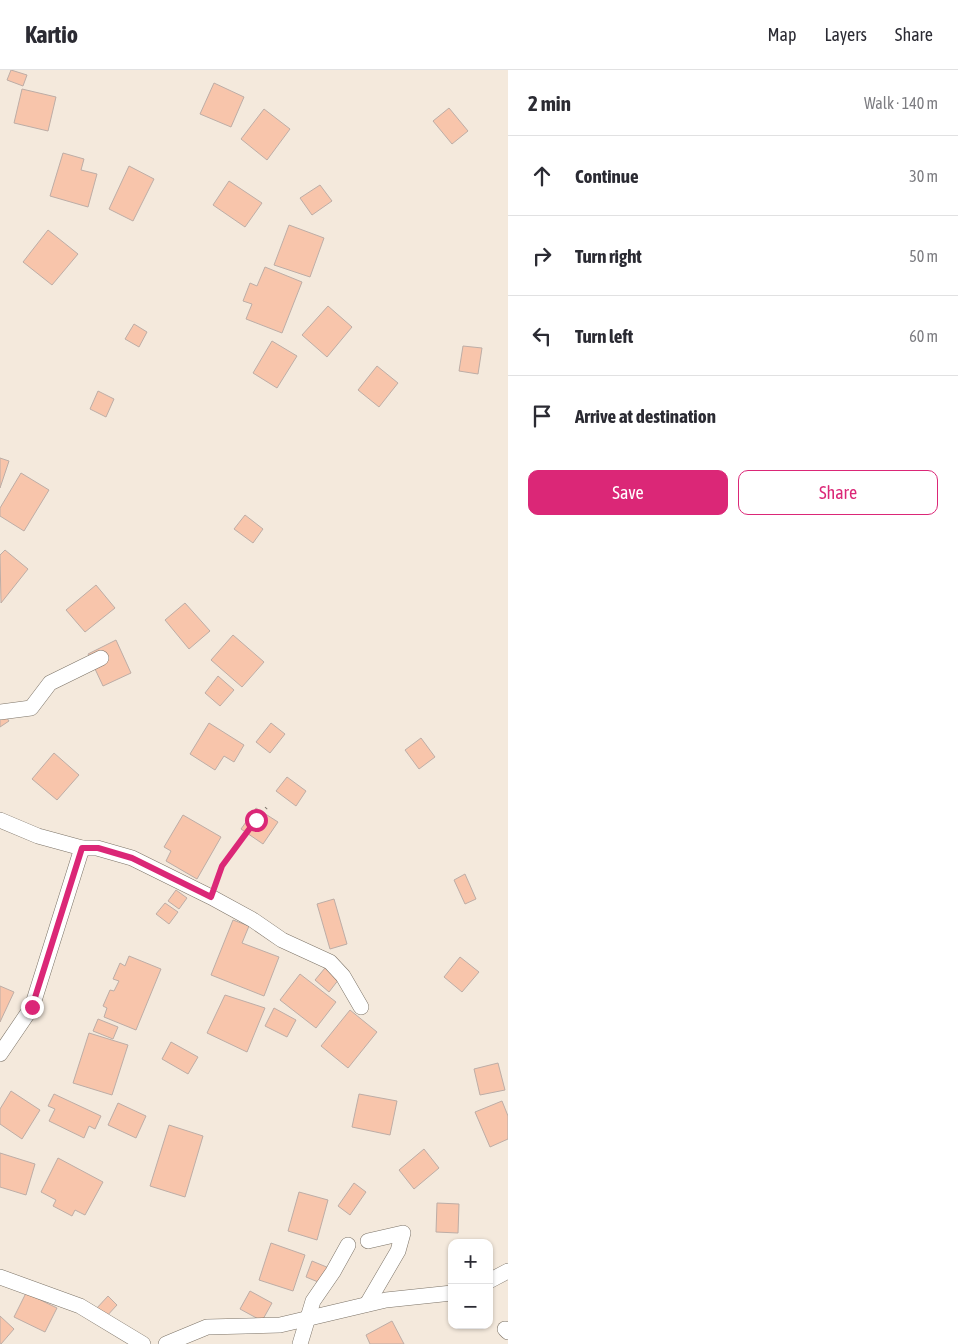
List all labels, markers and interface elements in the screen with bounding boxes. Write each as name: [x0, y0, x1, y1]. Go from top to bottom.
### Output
text: Kartio: [25, 21, 78, 48]
text: Map: [767, 24, 796, 45]
text: Layers: [824, 24, 867, 45]
text: Share: [895, 24, 933, 45]
text: 2 min: [528, 91, 571, 115]
text: Walk · 140 m: [864, 94, 938, 112]
icon: ahead: [528, 162, 556, 190]
text: Continue: [575, 165, 639, 187]
text: 30 m: [909, 167, 938, 185]
icon: right: [528, 242, 556, 270]
text: Turn right: [575, 245, 642, 267]
text: 50 m: [909, 247, 938, 265]
icon: left: [528, 322, 556, 350]
text: Turn left: [575, 325, 633, 347]
text: 60 m: [909, 327, 938, 345]
icon: arrive: [528, 402, 556, 430]
text: Arrive at destination: [575, 405, 716, 427]
button: Save: [528, 470, 728, 515]
button: Share: [738, 470, 938, 515]
route start: [245, 809, 268, 832]
route end: [21, 996, 44, 1019]
map controls: [448, 1239, 493, 1329]
button: +: [448, 1239, 493, 1284]
button: −: [448, 1284, 493, 1329]

